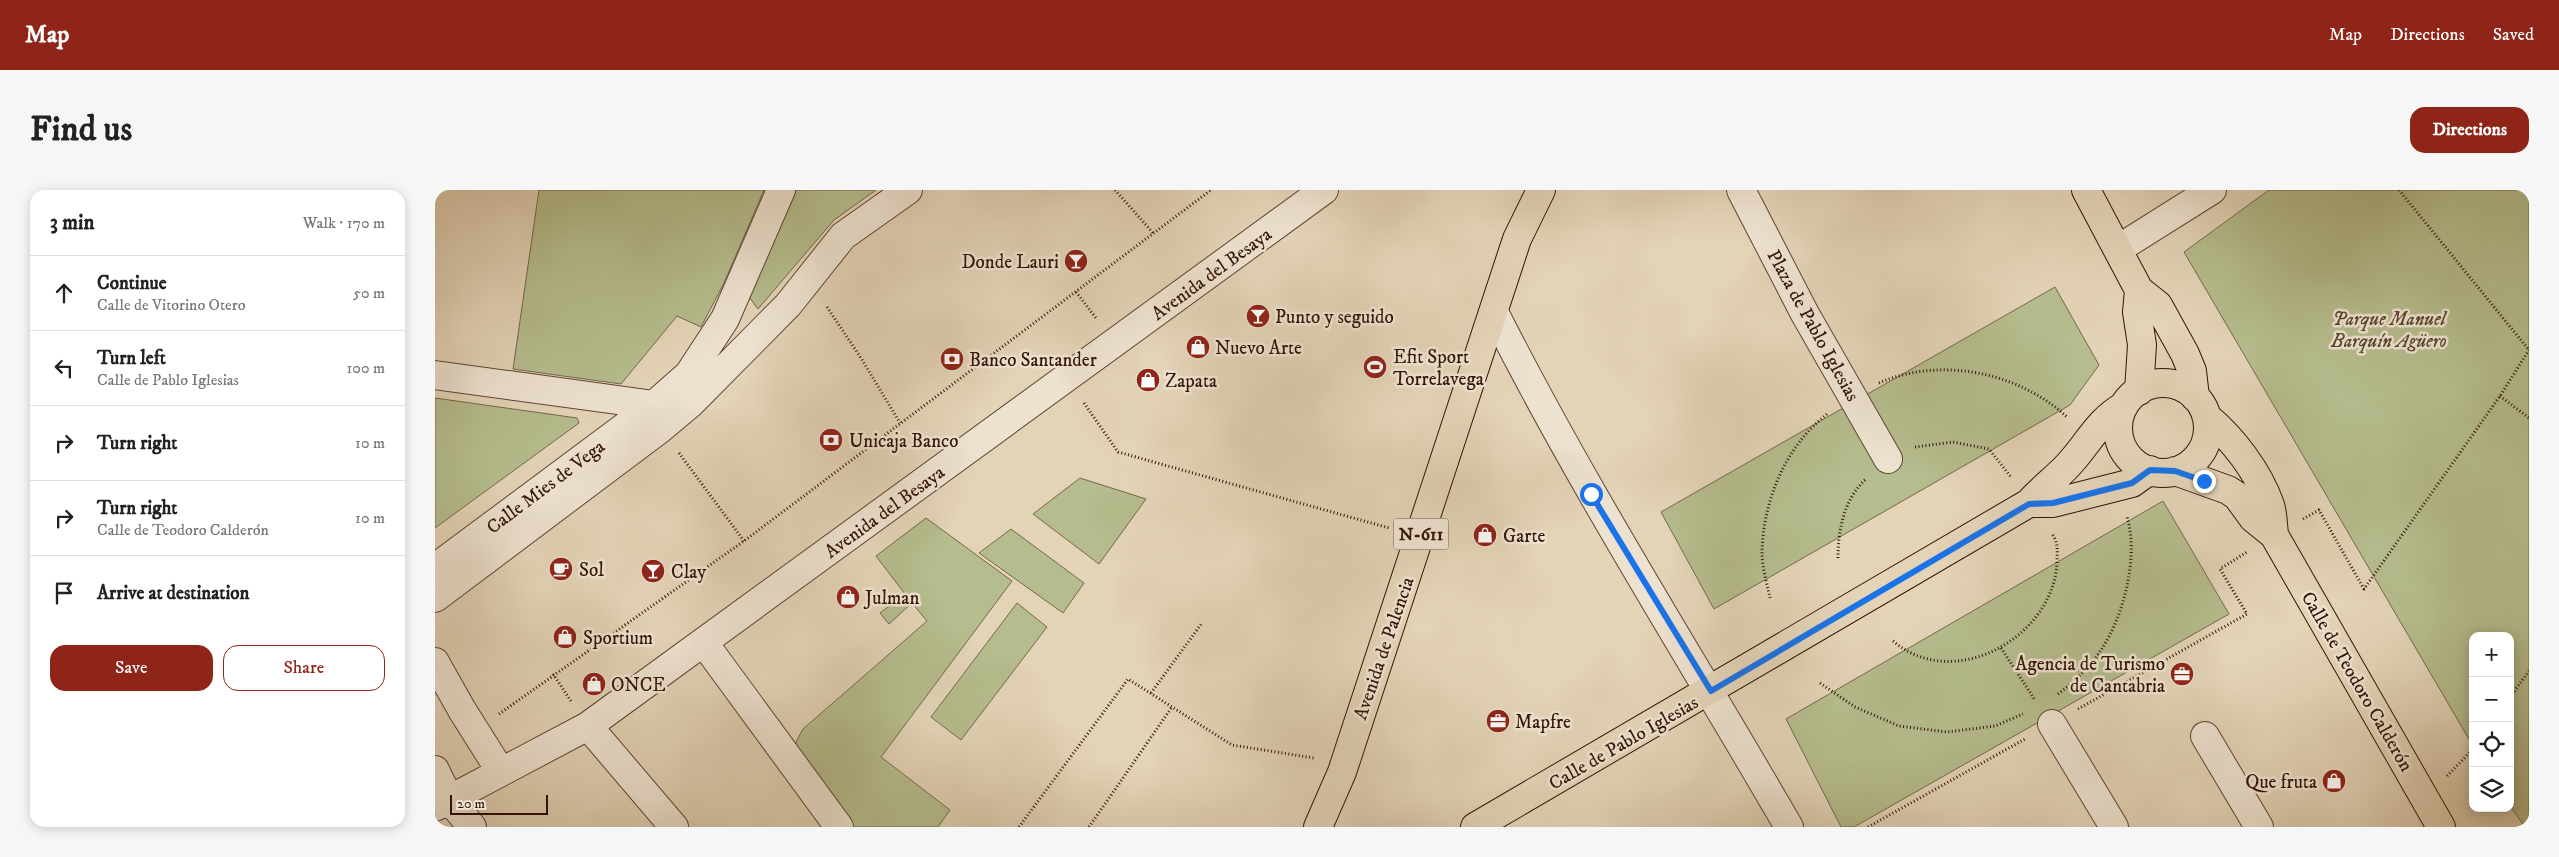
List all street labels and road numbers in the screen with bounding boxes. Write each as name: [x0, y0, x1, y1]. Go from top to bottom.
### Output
street label: Avenida del Besaya: [1147, 223, 1276, 325]
street label: Plaza de Pablo Iglesias: [1762, 246, 1864, 405]
street label: Calle Mies de Vega: [482, 435, 610, 539]
street label: Avenida del Besaya: [820, 461, 949, 563]
road number: N-611: [1393, 518, 1449, 549]
street label: Avenida de Palencia: [1349, 574, 1420, 723]
street label: Calle de Teodoro Calderón: [2296, 588, 2418, 776]
street label: Calle de Pablo Iglesias: [1545, 691, 1702, 795]

